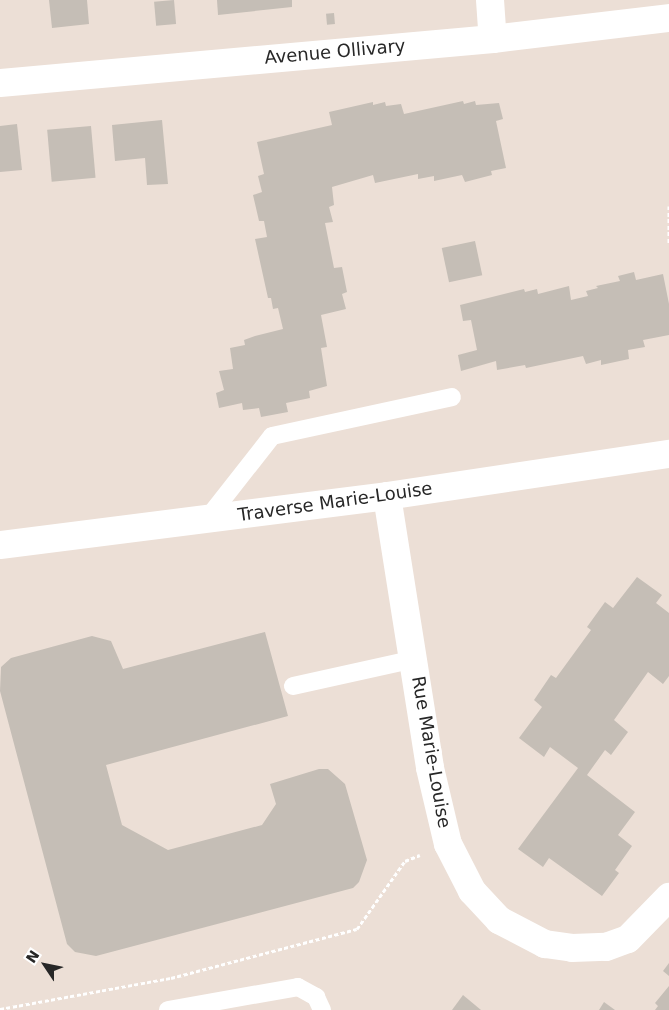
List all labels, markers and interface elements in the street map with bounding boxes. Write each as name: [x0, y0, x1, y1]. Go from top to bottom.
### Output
street label: Avenue Ollivary: [264, 35, 406, 69]
street label: Traverse Marie-Louise: [236, 478, 434, 526]
street label: Rue Marie-Louise: [407, 674, 455, 830]
north arrow: [20, 940, 70, 990]
text: N: [23, 947, 42, 966]

